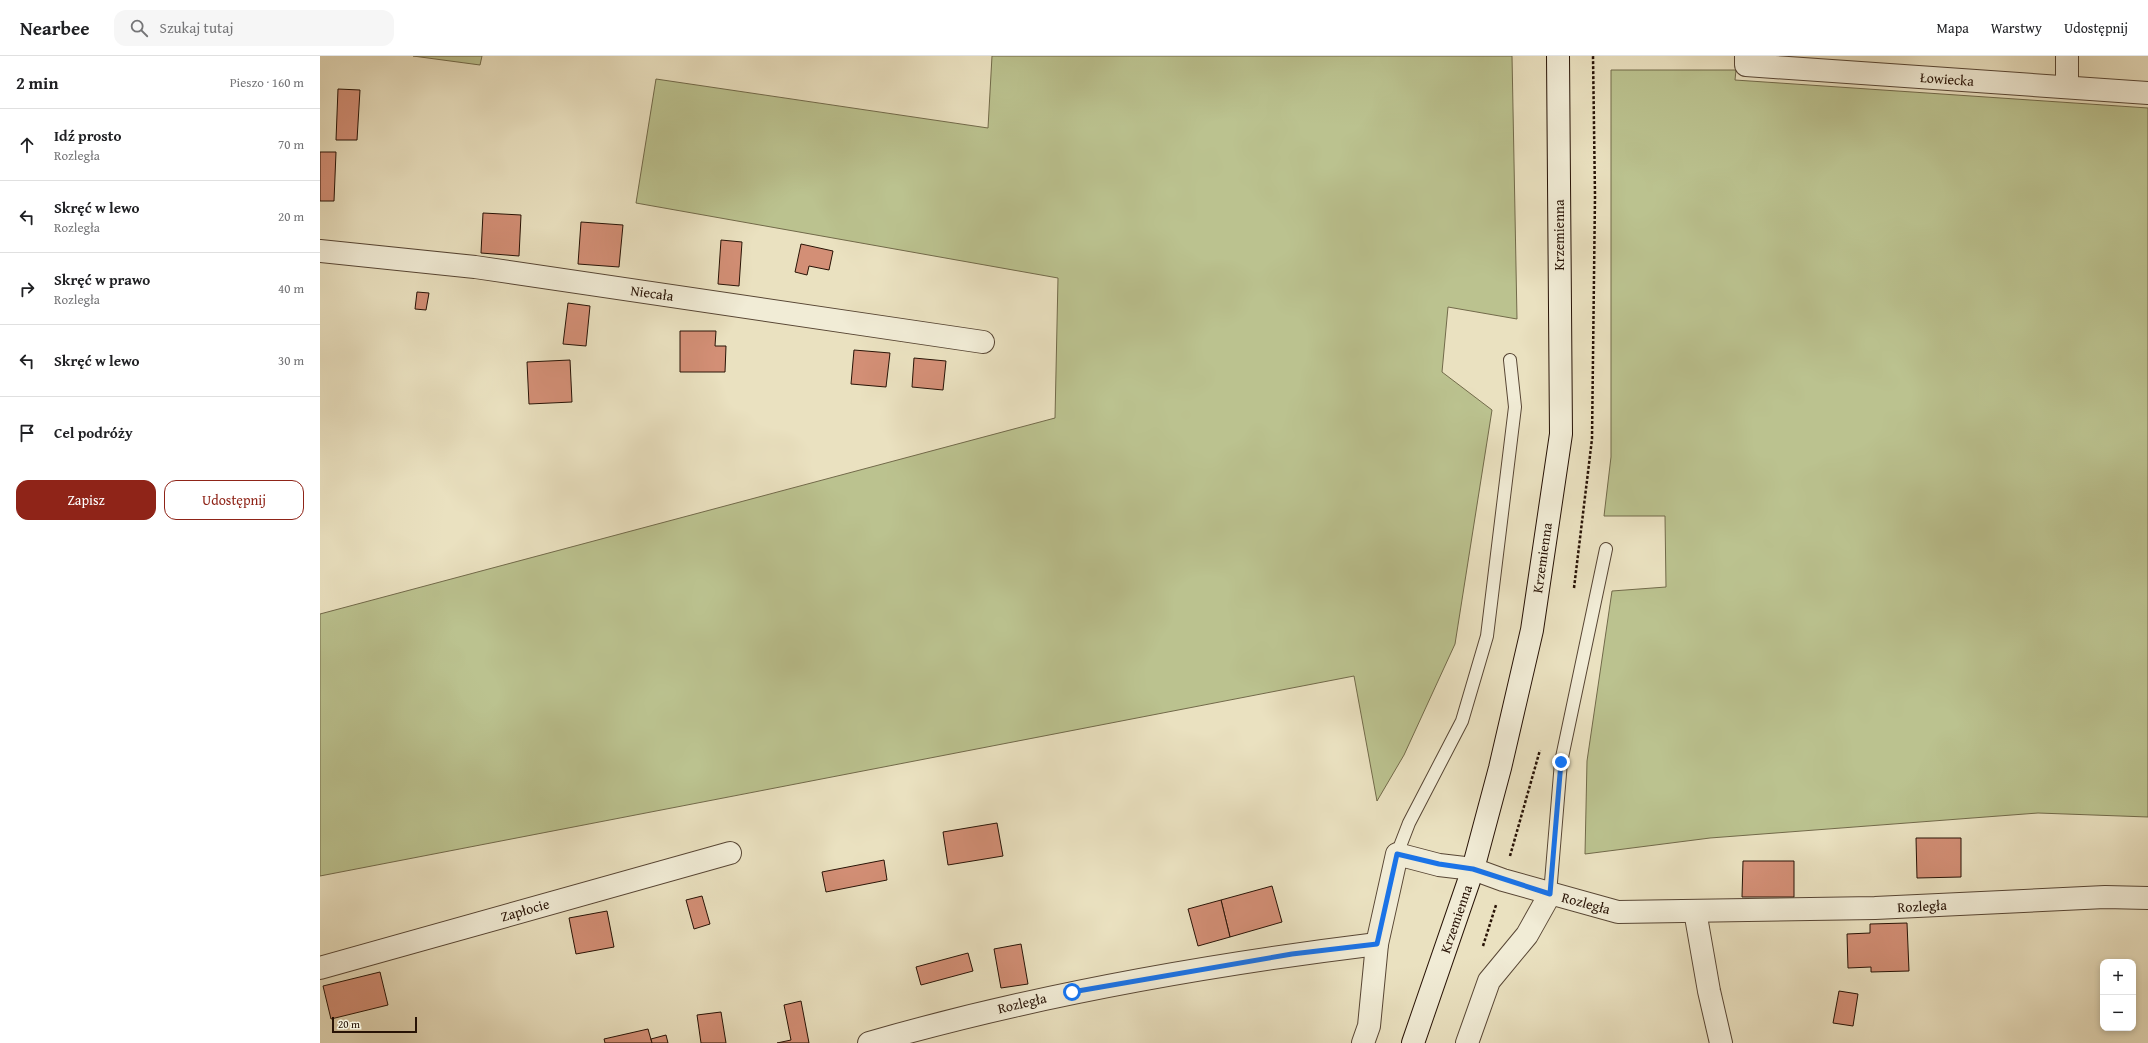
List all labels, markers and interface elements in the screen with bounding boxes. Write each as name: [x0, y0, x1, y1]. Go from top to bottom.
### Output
search box: [114, 10, 394, 46]
text: Nearbee: [20, 14, 90, 42]
icon: search: [128, 17, 150, 39]
text: Szukaj tutaj: [160, 17, 233, 38]
text: Mapa: [1937, 18, 1969, 38]
text: Warstwy: [1991, 18, 2042, 38]
text: Udostępnij: [2064, 18, 2128, 38]
street label: Łowiecka: [1919, 67, 1975, 91]
text: 2 min: [16, 70, 58, 95]
text: Pieszo · 160 m: [230, 73, 304, 92]
text: Idź prosto: [54, 125, 121, 146]
icon: ahead: [16, 134, 38, 156]
text: 70 m: [278, 135, 304, 154]
text: Rozległa: [54, 146, 100, 165]
text: Skręć w lewo: [54, 197, 140, 218]
street label: Krzemienna: [1549, 199, 1569, 271]
icon: left: [16, 206, 38, 228]
text: 20 m: [278, 207, 304, 226]
text: Rozległa: [54, 218, 100, 237]
text: Skręć w prawo: [54, 269, 150, 290]
icon: right: [16, 278, 38, 300]
text: 40 m: [278, 279, 304, 298]
street label: Niecała: [629, 280, 675, 306]
text: Rozległa: [54, 290, 100, 309]
icon: left: [16, 350, 38, 372]
text: Skręć w lewo: [54, 350, 140, 371]
text: 30 m: [278, 351, 304, 370]
icon: arrive: [16, 422, 38, 444]
text: Cel podróży: [54, 422, 133, 443]
button: Zapisz: [16, 480, 156, 520]
button: Udostępnij: [164, 480, 304, 520]
street label: Krzemienna: [1527, 521, 1557, 595]
route end: [1552, 753, 1570, 771]
street label: Krzemienna: [1435, 882, 1477, 956]
street label: Rozległa: [1559, 887, 1613, 919]
street label: Zapłocie: [498, 893, 552, 926]
street label: Rozległa: [1897, 895, 1948, 917]
map controls: [2100, 959, 2136, 1031]
button: +: [2100, 959, 2136, 995]
route start: [1063, 983, 1081, 1001]
street label: Rozległa: [996, 988, 1049, 1018]
button: −: [2100, 995, 2136, 1031]
scale bar: [332, 1015, 417, 1034]
text: 20 m: [338, 1016, 360, 1032]

